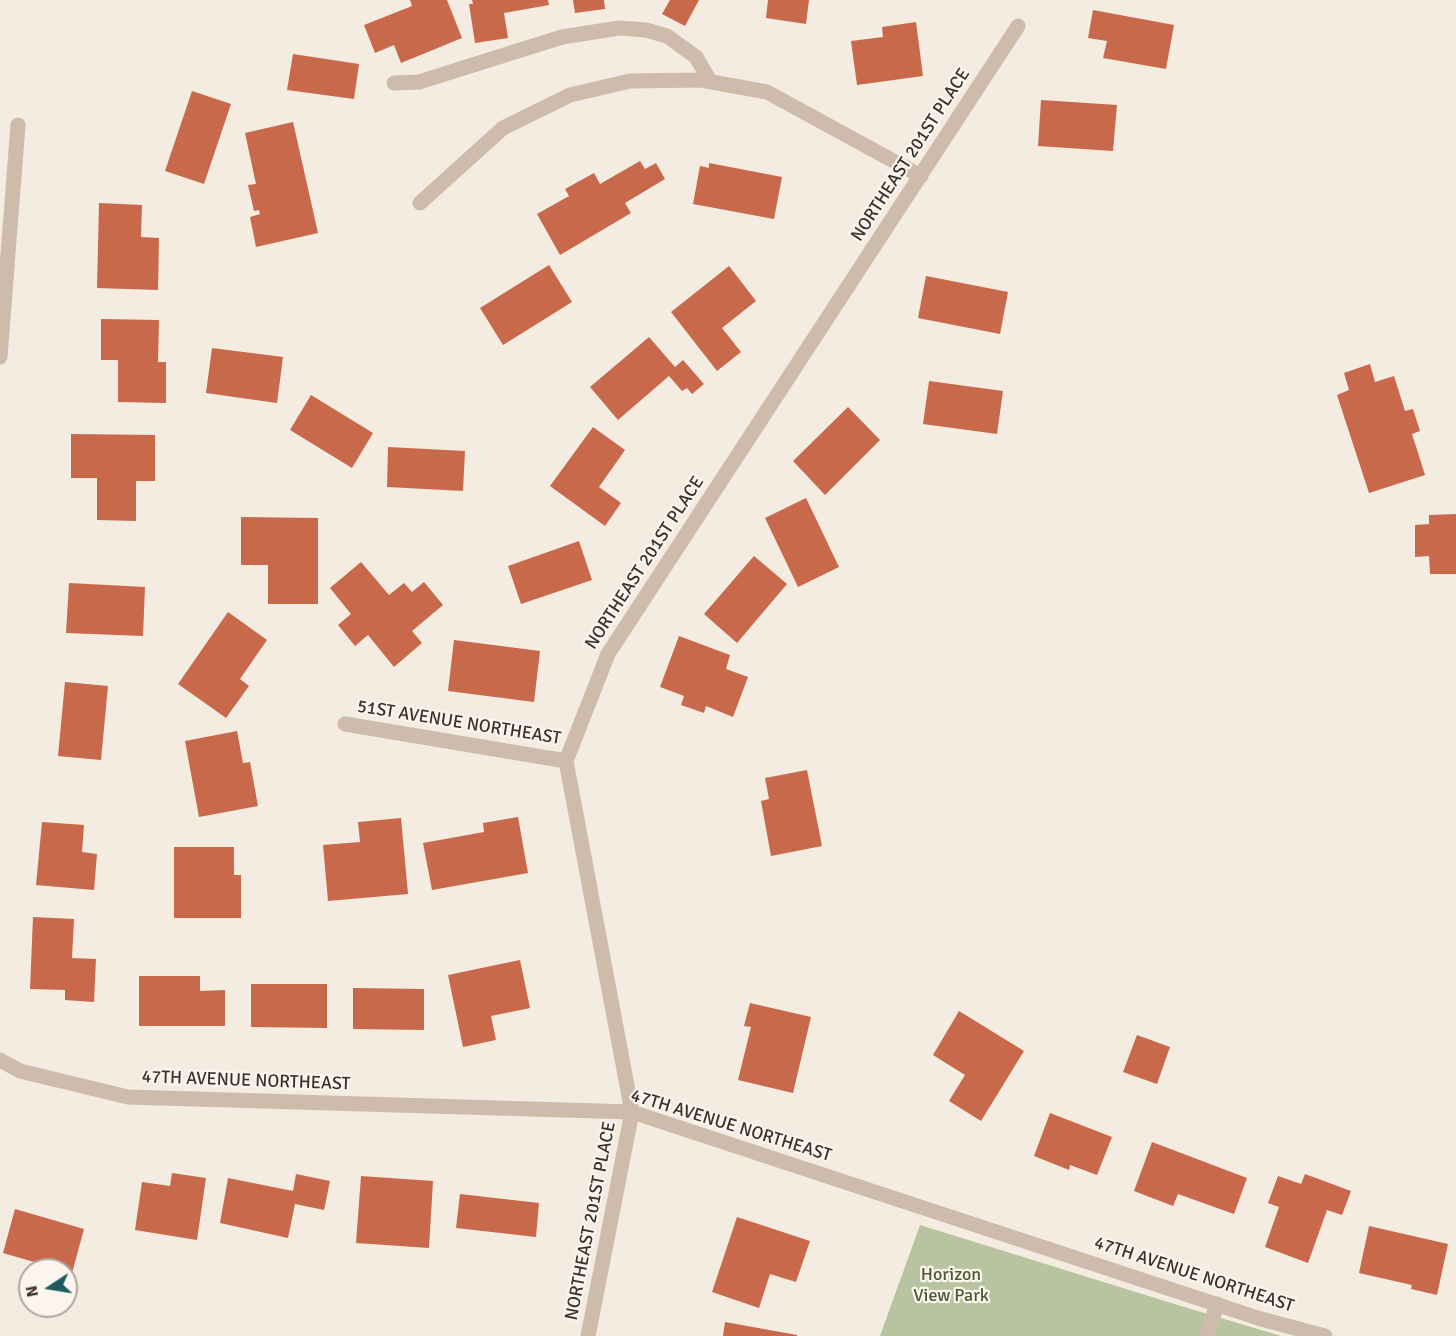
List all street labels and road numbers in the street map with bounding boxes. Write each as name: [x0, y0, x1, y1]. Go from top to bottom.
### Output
street label: NORTHEAST 201ST PLACE: [847, 64, 975, 246]
street label: NORTHEAST 201ST PLACE: [581, 472, 709, 654]
street label: 51ST AVENUE NORTHEAST: [356, 696, 562, 750]
street label: 47TH AVENUE NORTHEAST: [141, 1067, 351, 1095]
street label: 47TH AVENUE NORTHEAST: [628, 1085, 834, 1167]
street label: NORTHEAST 201ST PLACE: [561, 1120, 621, 1322]
street label: 47TH AVENUE NORTHEAST: [1091, 1232, 1297, 1318]

